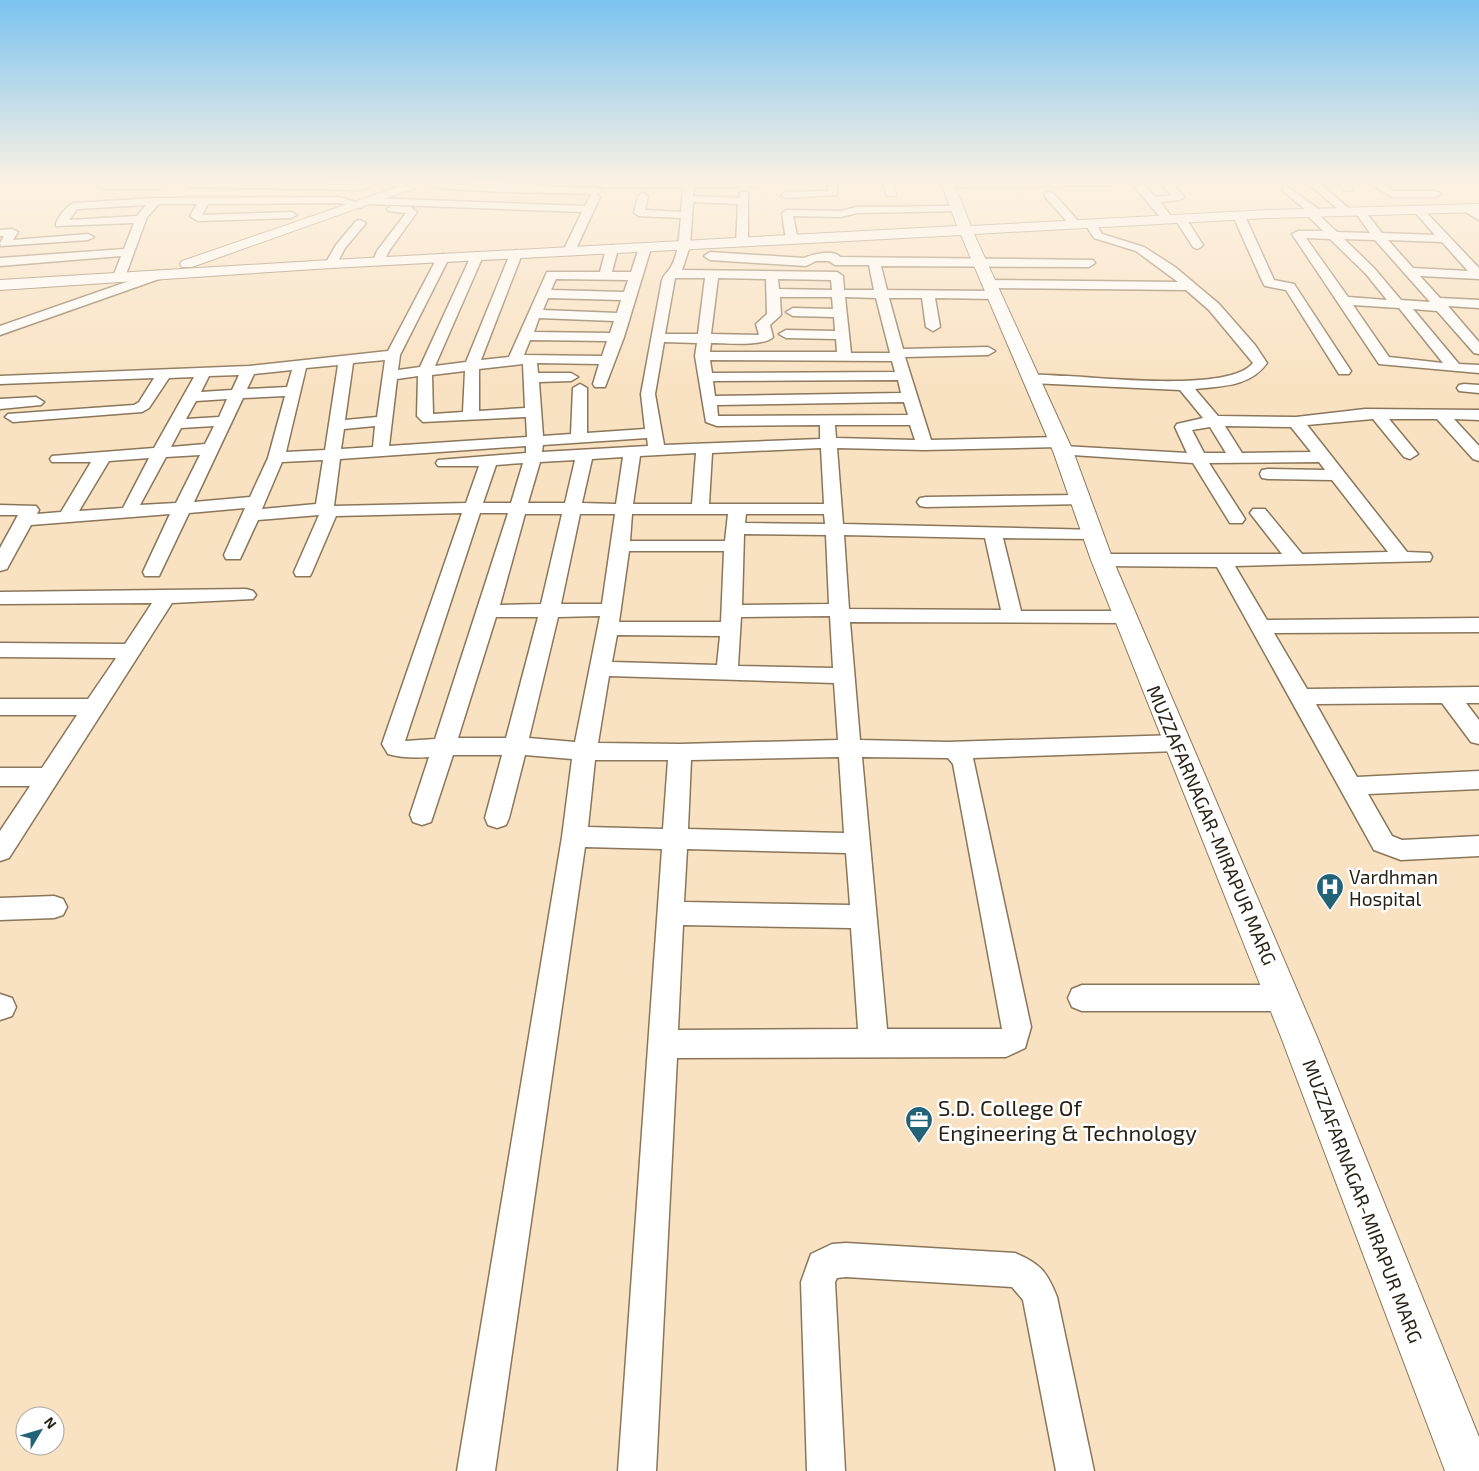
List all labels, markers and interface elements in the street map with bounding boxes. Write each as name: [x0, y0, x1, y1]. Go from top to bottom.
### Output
street label: MUZZAFARNAGAR-MIRAPUR MARG: [1142, 682, 1282, 968]
place label: Vardhman Hospital: [1349, 865, 1438, 910]
hospital icon: Vardhman Hospital: [1315, 872, 1345, 911]
street label: MUZZAFARNAGAR-MIRAPUR MARG: [1298, 1056, 1428, 1346]
place label: S.D. College Of Engineering & Technology: [938, 1094, 1197, 1145]
office icon: S.D. College Of Engineering & Technology: [904, 1105, 934, 1144]
north arrow: [15, 1406, 65, 1456]
text: N: [41, 1413, 60, 1432]

